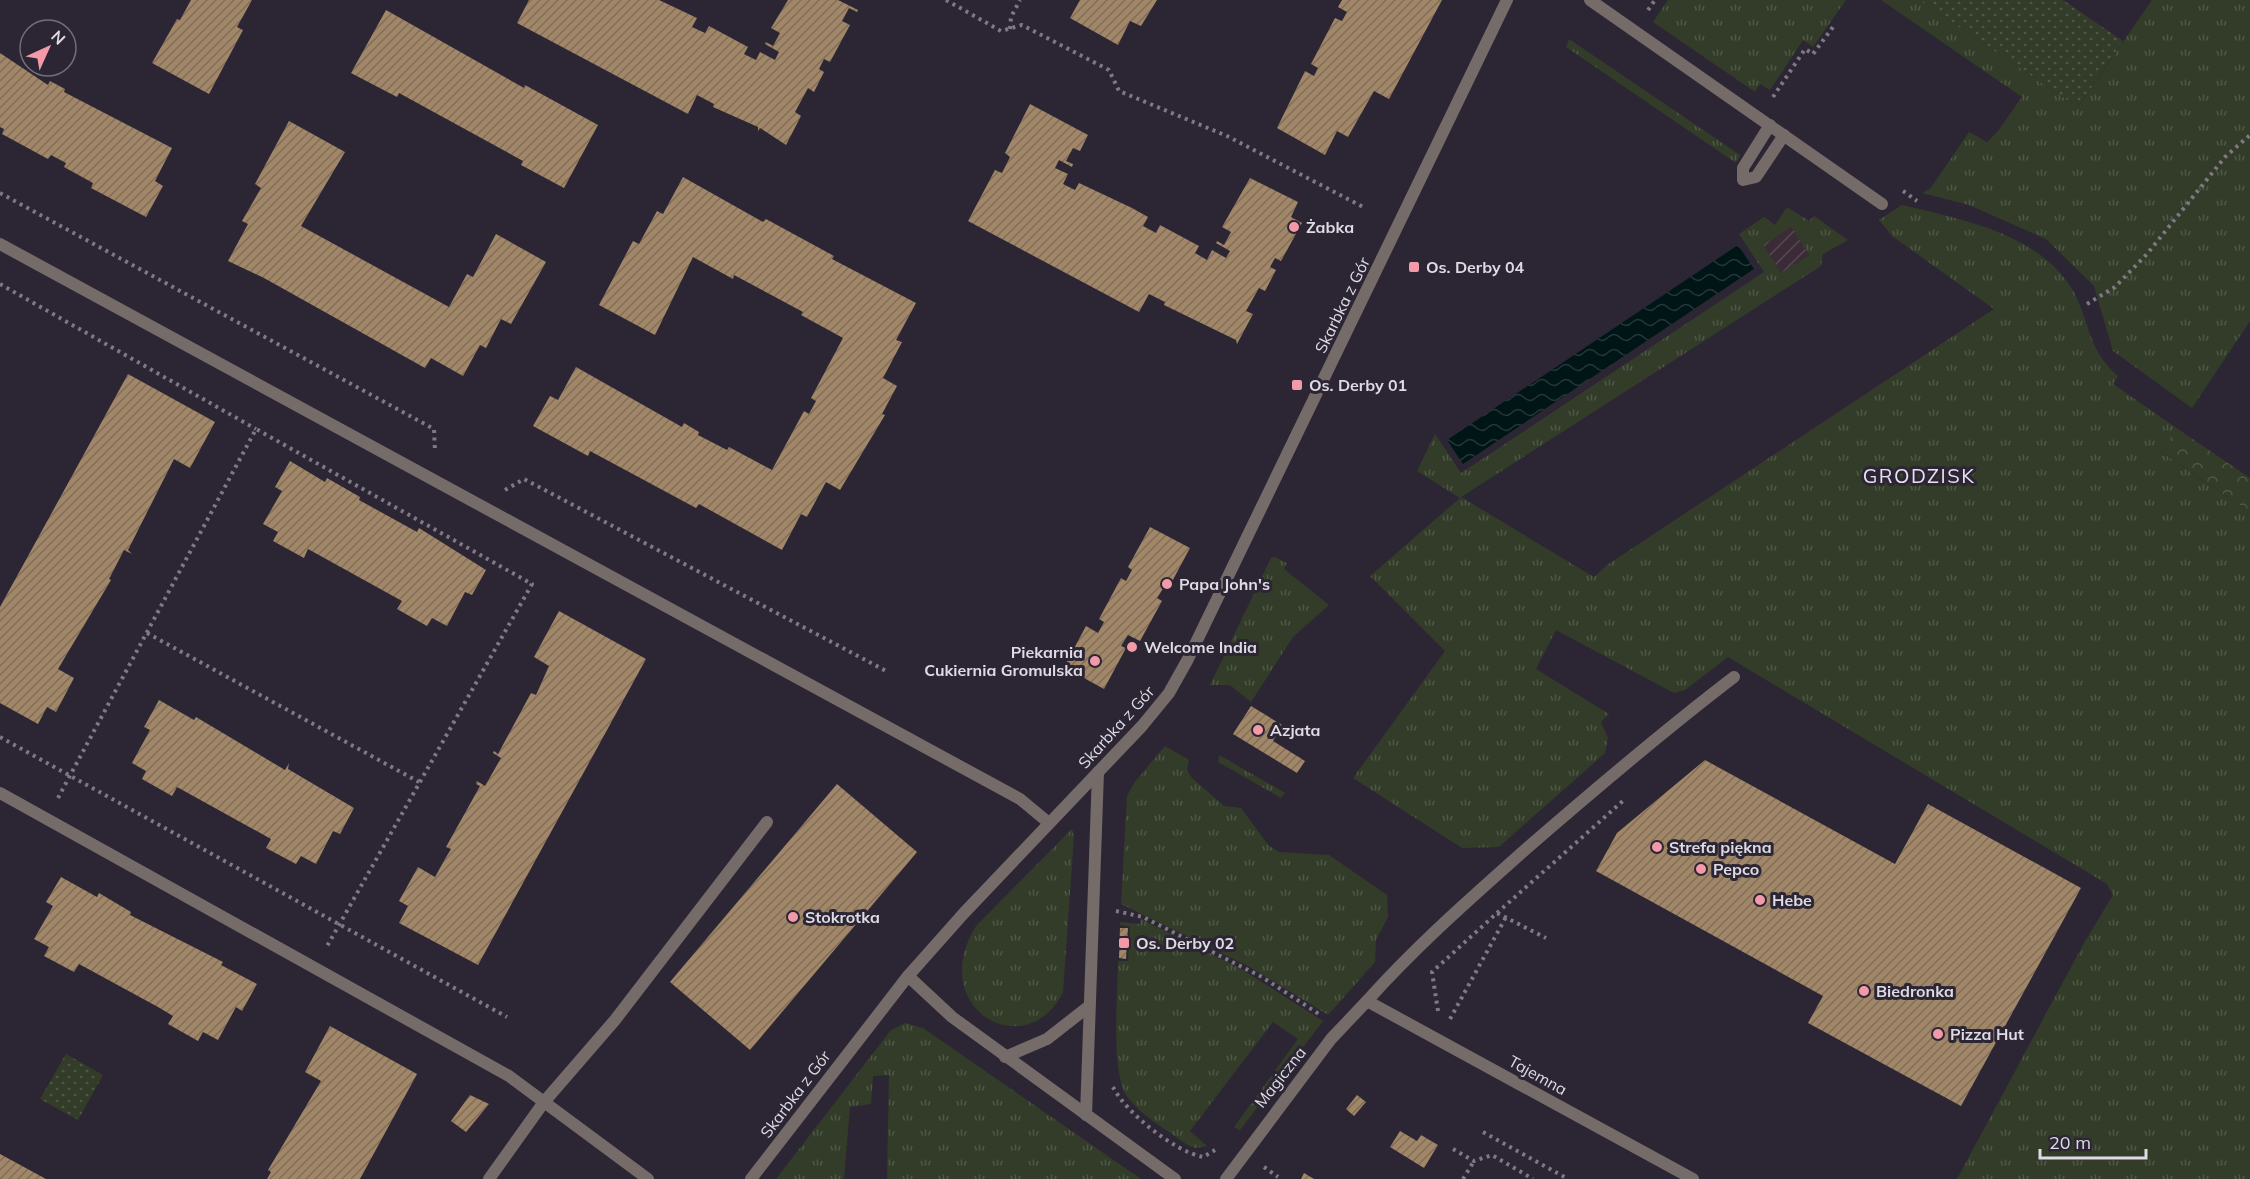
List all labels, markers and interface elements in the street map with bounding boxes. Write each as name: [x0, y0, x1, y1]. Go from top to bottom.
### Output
north arrow: [18, 18, 78, 78]
text: N: [47, 26, 70, 49]
place label: Żabka: [1306, 217, 1354, 237]
marker: Żabka: [1287, 220, 1301, 234]
street label: Skarbka z Gór: [1310, 254, 1374, 356]
place label: Os. Derby 04: [1426, 257, 1525, 277]
marker: Os. Derby 04: [1407, 260, 1421, 274]
place label: Os. Derby 01: [1309, 375, 1407, 395]
marker: Os. Derby 01: [1290, 378, 1304, 392]
district label: GRODZISK: [1863, 463, 1975, 488]
place label: Papa John's: [1179, 574, 1270, 594]
marker: Papa John's: [1160, 577, 1174, 591]
place label: Welcome India: [1144, 637, 1257, 657]
marker: Welcome India: [1125, 640, 1139, 654]
place label: Piekarnia Cukiernia Gromulska: [924, 642, 1083, 680]
marker: Piekarnia Cukiernia Gromulska: [1088, 654, 1102, 668]
street label: Skarbka z Gór: [1074, 681, 1158, 772]
place label: Azjata: [1270, 720, 1320, 740]
marker: Azjata: [1251, 723, 1265, 737]
place label: Strefa piękna: [1669, 837, 1772, 857]
marker: Strefa piękna: [1650, 840, 1664, 854]
place label: Pepco: [1713, 859, 1759, 879]
marker: Pepco: [1694, 862, 1708, 876]
place label: Hebe: [1772, 890, 1812, 910]
marker: Hebe: [1753, 893, 1767, 907]
place label: Stokrotka: [805, 907, 880, 927]
marker: Stokrotka: [786, 910, 800, 924]
place label: Os. Derby 02: [1136, 933, 1234, 953]
marker: Os. Derby 02: [1117, 936, 1131, 950]
place label: Biedronka: [1876, 981, 1954, 1001]
marker: Biedronka: [1857, 984, 1871, 998]
place label: Pizza Hut: [1950, 1024, 2024, 1044]
marker: Pizza Hut: [1931, 1027, 1945, 1041]
street label: Magiczna: [1250, 1042, 1310, 1112]
street label: Skarbka z Gór: [756, 1046, 834, 1142]
street label: Tajemna: [1505, 1051, 1571, 1099]
scale bar: [2040, 1122, 2146, 1160]
text: 20 m: [2049, 1131, 2091, 1154]

